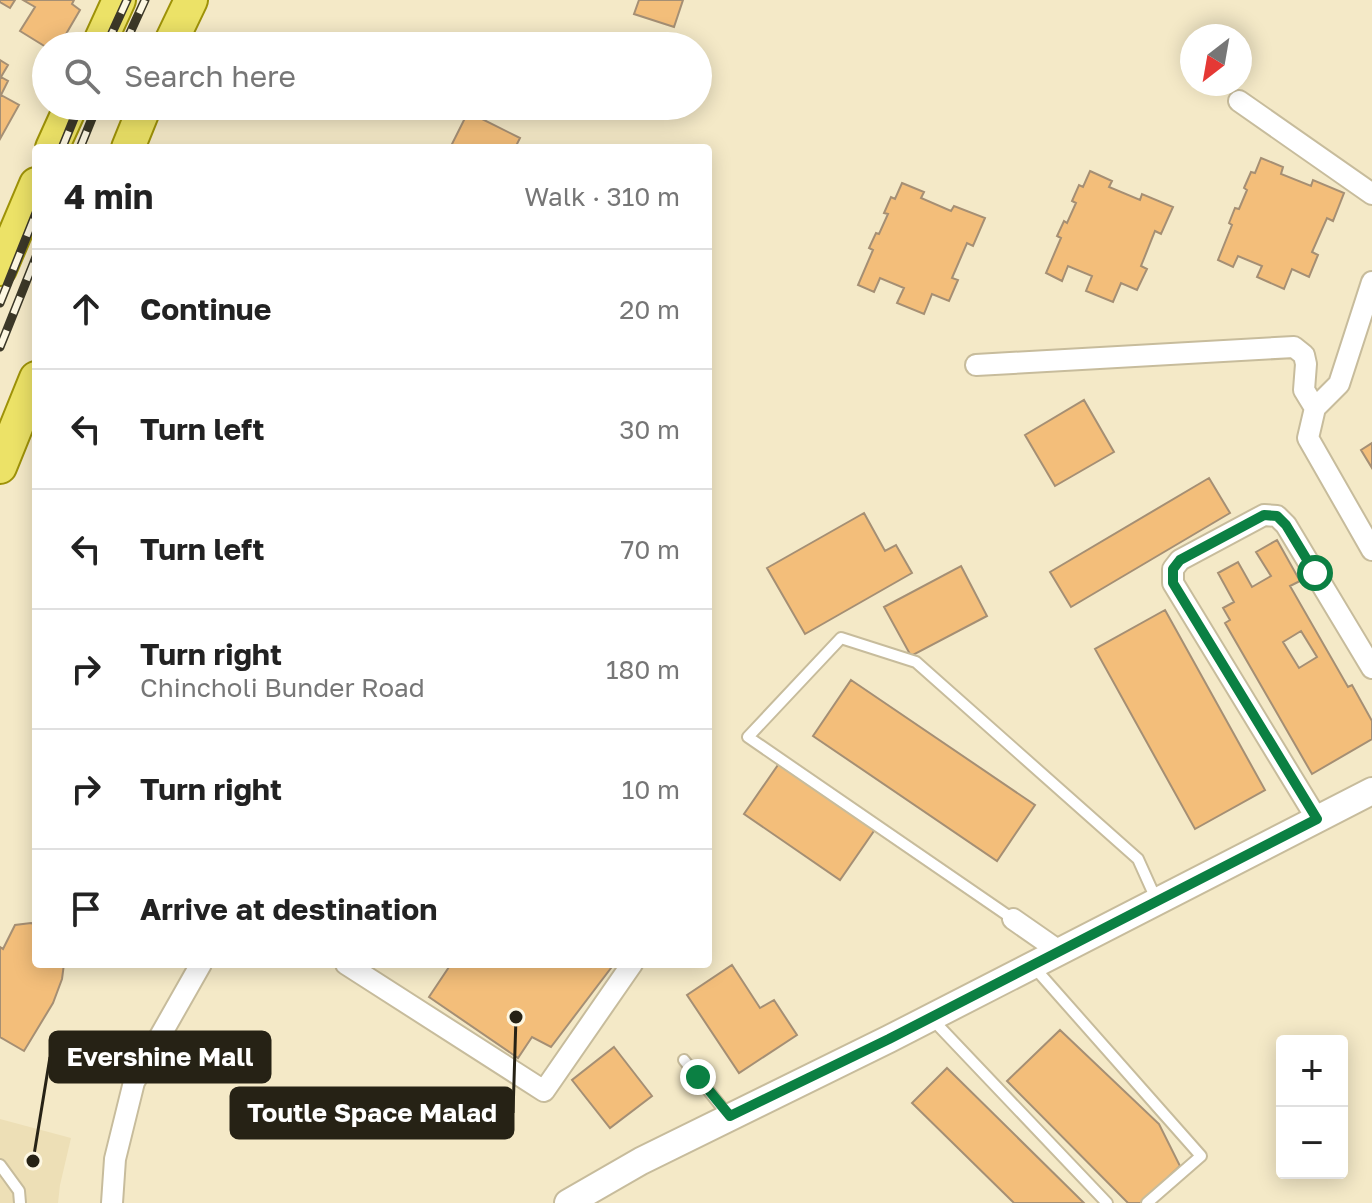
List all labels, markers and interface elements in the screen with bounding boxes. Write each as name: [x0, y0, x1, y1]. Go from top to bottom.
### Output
north arrow: [1180, 24, 1252, 96]
search box: [32, 32, 712, 120]
icon: search: [60, 54, 104, 98]
text: Search here: [124, 58, 296, 94]
text: 4 min: [64, 176, 153, 216]
text: Walk · 310 m: [524, 181, 680, 212]
icon: ahead: [64, 287, 108, 331]
text: Continue: [140, 291, 271, 327]
text: 20 m: [619, 294, 680, 325]
icon: left: [64, 407, 108, 451]
text: Turn left: [140, 411, 265, 447]
text: 30 m: [619, 414, 680, 445]
icon: left: [64, 527, 108, 571]
text: Turn left: [140, 531, 265, 567]
text: 70 m: [621, 534, 680, 565]
route start: [1297, 555, 1333, 591]
text: Turn right: [140, 636, 282, 672]
icon: right: [64, 647, 108, 691]
text: 180 m: [606, 654, 680, 685]
text: Chincholi Bunder Road: [140, 672, 425, 703]
icon: right: [64, 767, 108, 811]
text: Turn right: [140, 771, 282, 807]
text: 10 m: [622, 774, 680, 805]
icon: arrive: [64, 887, 108, 931]
text: Arrive at destination: [140, 891, 437, 927]
callout: Evershine Mall: [50, 1032, 270, 1082]
map controls: [1276, 1035, 1348, 1179]
button: +: [1276, 1035, 1348, 1107]
text: Evershine Mall: [66, 1041, 254, 1072]
route end: [680, 1059, 716, 1095]
callout: Toutle Space Malad: [231, 1088, 513, 1138]
text: Toutle Space Malad: [247, 1097, 497, 1128]
button: −: [1276, 1107, 1348, 1179]

